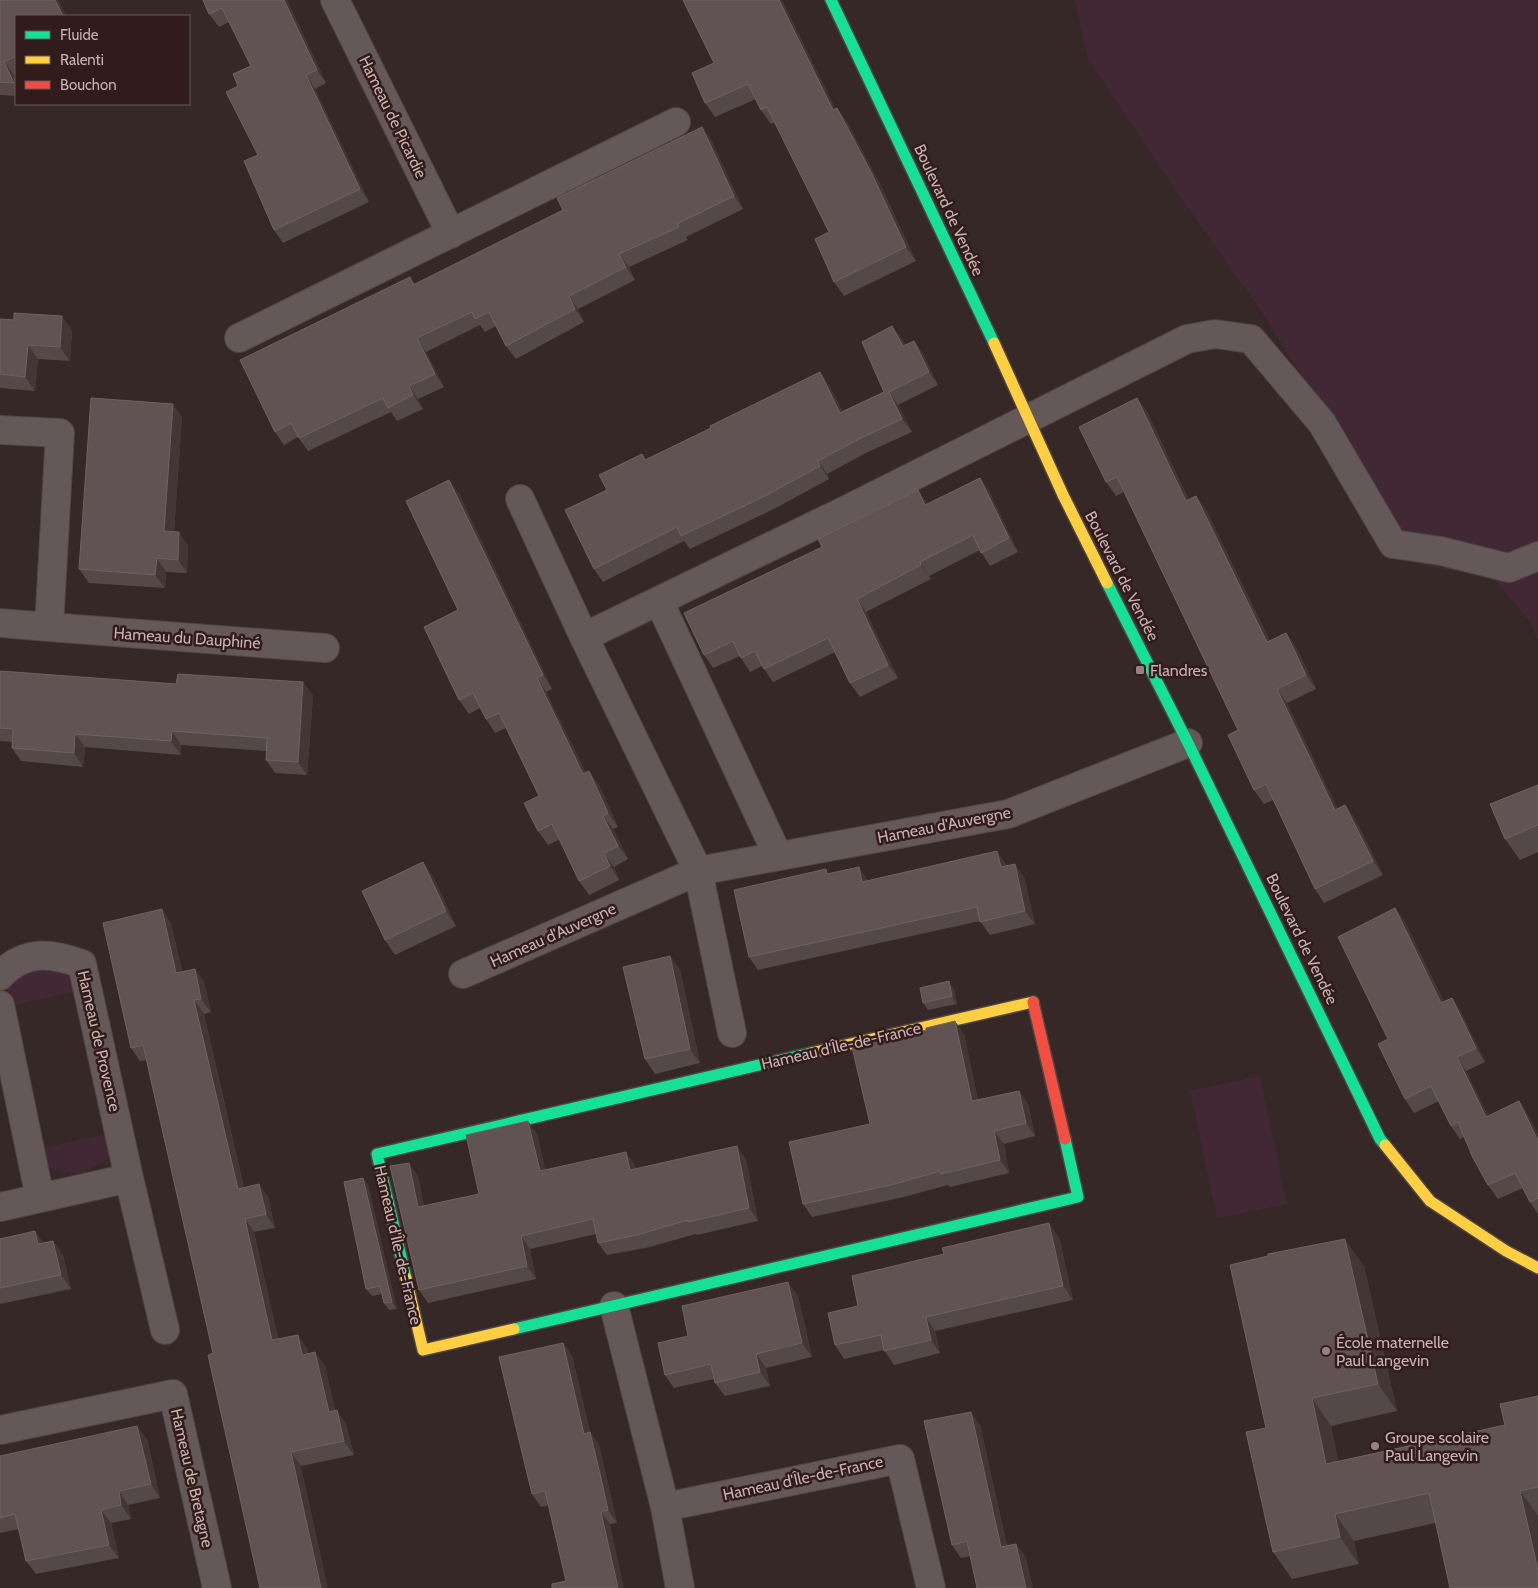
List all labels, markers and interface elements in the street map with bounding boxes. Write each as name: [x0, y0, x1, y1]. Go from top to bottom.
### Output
legend: [15, 15, 190, 105]
text: Fluide: [60, 26, 99, 44]
text: Ralenti: [60, 51, 104, 69]
street label: Hameau de Picardie: [355, 53, 431, 181]
text: Bouchon: [60, 76, 117, 94]
street label: Boulevard de Vendée: [910, 141, 988, 279]
street label: Boulevard de Vendée: [1081, 508, 1163, 644]
street label: Hameau du Dauphiné: [113, 623, 261, 653]
place label: Flandres: [1150, 661, 1208, 680]
marker: Flandres: [1134, 664, 1146, 676]
street label: Hameau d'Auvergne: [876, 803, 1012, 847]
street label: Boulevard de Vendée: [1262, 870, 1342, 1008]
street label: Hameau d'Auvergne: [487, 899, 619, 971]
street label: Hameau de Provence: [74, 969, 124, 1113]
street label: Hameau d'Île-de-France: [759, 1018, 923, 1074]
street label: Hameau d'Île-de-France: [370, 1163, 426, 1327]
place label: École maternelle Paul Langevin: [1336, 1333, 1449, 1370]
marker: École maternelle Paul Langevin: [1320, 1345, 1332, 1357]
street label: Hameau de Bretagne: [167, 1407, 217, 1549]
place label: Groupe scolaire Paul Langevin: [1385, 1428, 1489, 1465]
marker: Groupe scolaire Paul Langevin: [1369, 1440, 1381, 1452]
street label: Hameau d'Île-de-France: [721, 1452, 885, 1504]

